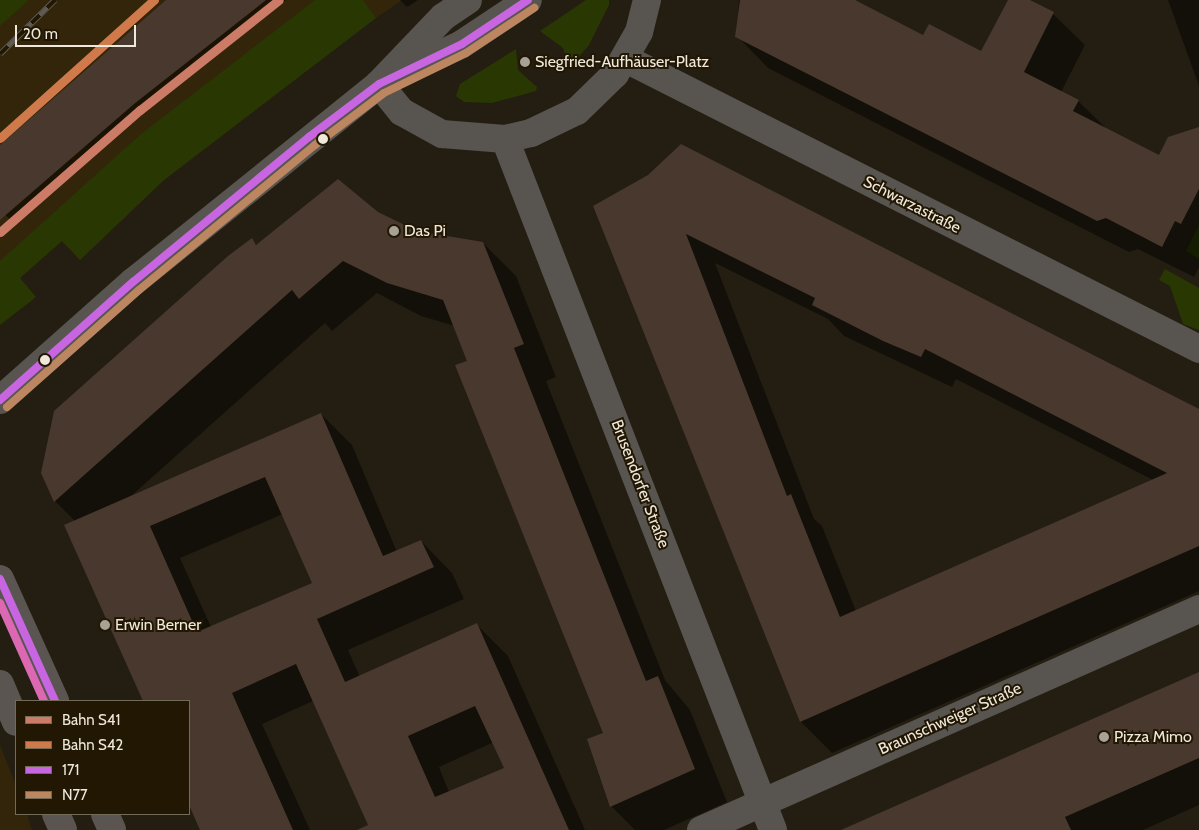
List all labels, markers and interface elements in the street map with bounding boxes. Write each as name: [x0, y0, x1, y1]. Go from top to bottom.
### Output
scale bar: [18, 15, 139, 47]
text: 20 m: [23, 25, 58, 43]
place label: Siegfried-Aufhäuser-Platz: [535, 52, 709, 72]
marker: Siegfried-Aufhäuser-Platz: [519, 56, 531, 68]
unlabelled marker: [318, 134, 328, 144]
street label: Schwarzastraße: [860, 172, 964, 238]
place label: Das Pi: [404, 221, 446, 241]
marker: Das Pi: [388, 225, 400, 237]
unlabelled marker: [40, 355, 50, 365]
street label: Brusendorfer Straße: [607, 417, 673, 551]
place label: Erwin Berner: [115, 615, 201, 635]
marker: Erwin Berner: [99, 619, 111, 631]
street label: Braunschweiger Straße: [876, 679, 1024, 759]
legend: [15, 700, 190, 815]
text: Bahn S41: [62, 711, 120, 729]
place label: Pizza Mimo: [1114, 727, 1192, 747]
marker: Pizza Mimo: [1098, 731, 1110, 743]
text: Bahn S42: [62, 736, 123, 754]
text: 171: [62, 761, 79, 779]
text: N77: [62, 786, 88, 804]

